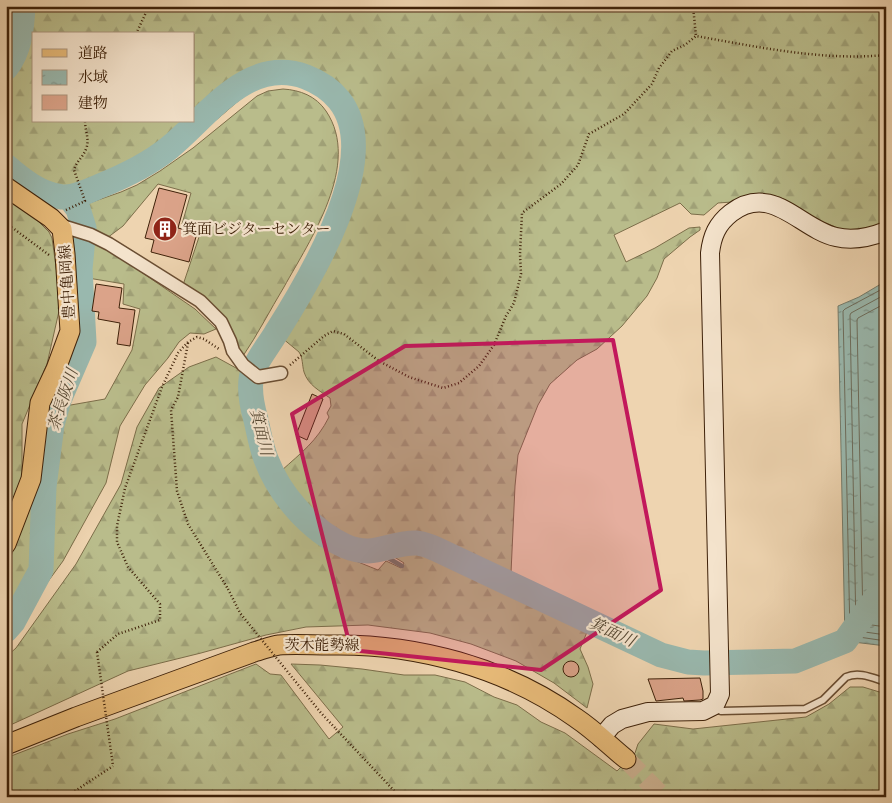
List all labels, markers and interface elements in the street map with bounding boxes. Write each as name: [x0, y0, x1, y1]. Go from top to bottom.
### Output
legend: [32, 32, 195, 122]
text: 道路: [78, 43, 108, 63]
text: 水域: [78, 67, 108, 87]
text: 建物: [78, 93, 108, 113]
building icon: 箕面ビジターセンター: [152, 216, 178, 242]
place label: 箕面ビジターセンター: [182, 219, 331, 239]
street label: 豊中亀岡線: [54, 244, 80, 320]
water label: 茶長阪川: [43, 364, 84, 434]
water label: 箕面川: [245, 406, 278, 460]
water label: 箕面川: [586, 612, 640, 653]
street label: 茨木能勢線: [284, 635, 360, 655]

